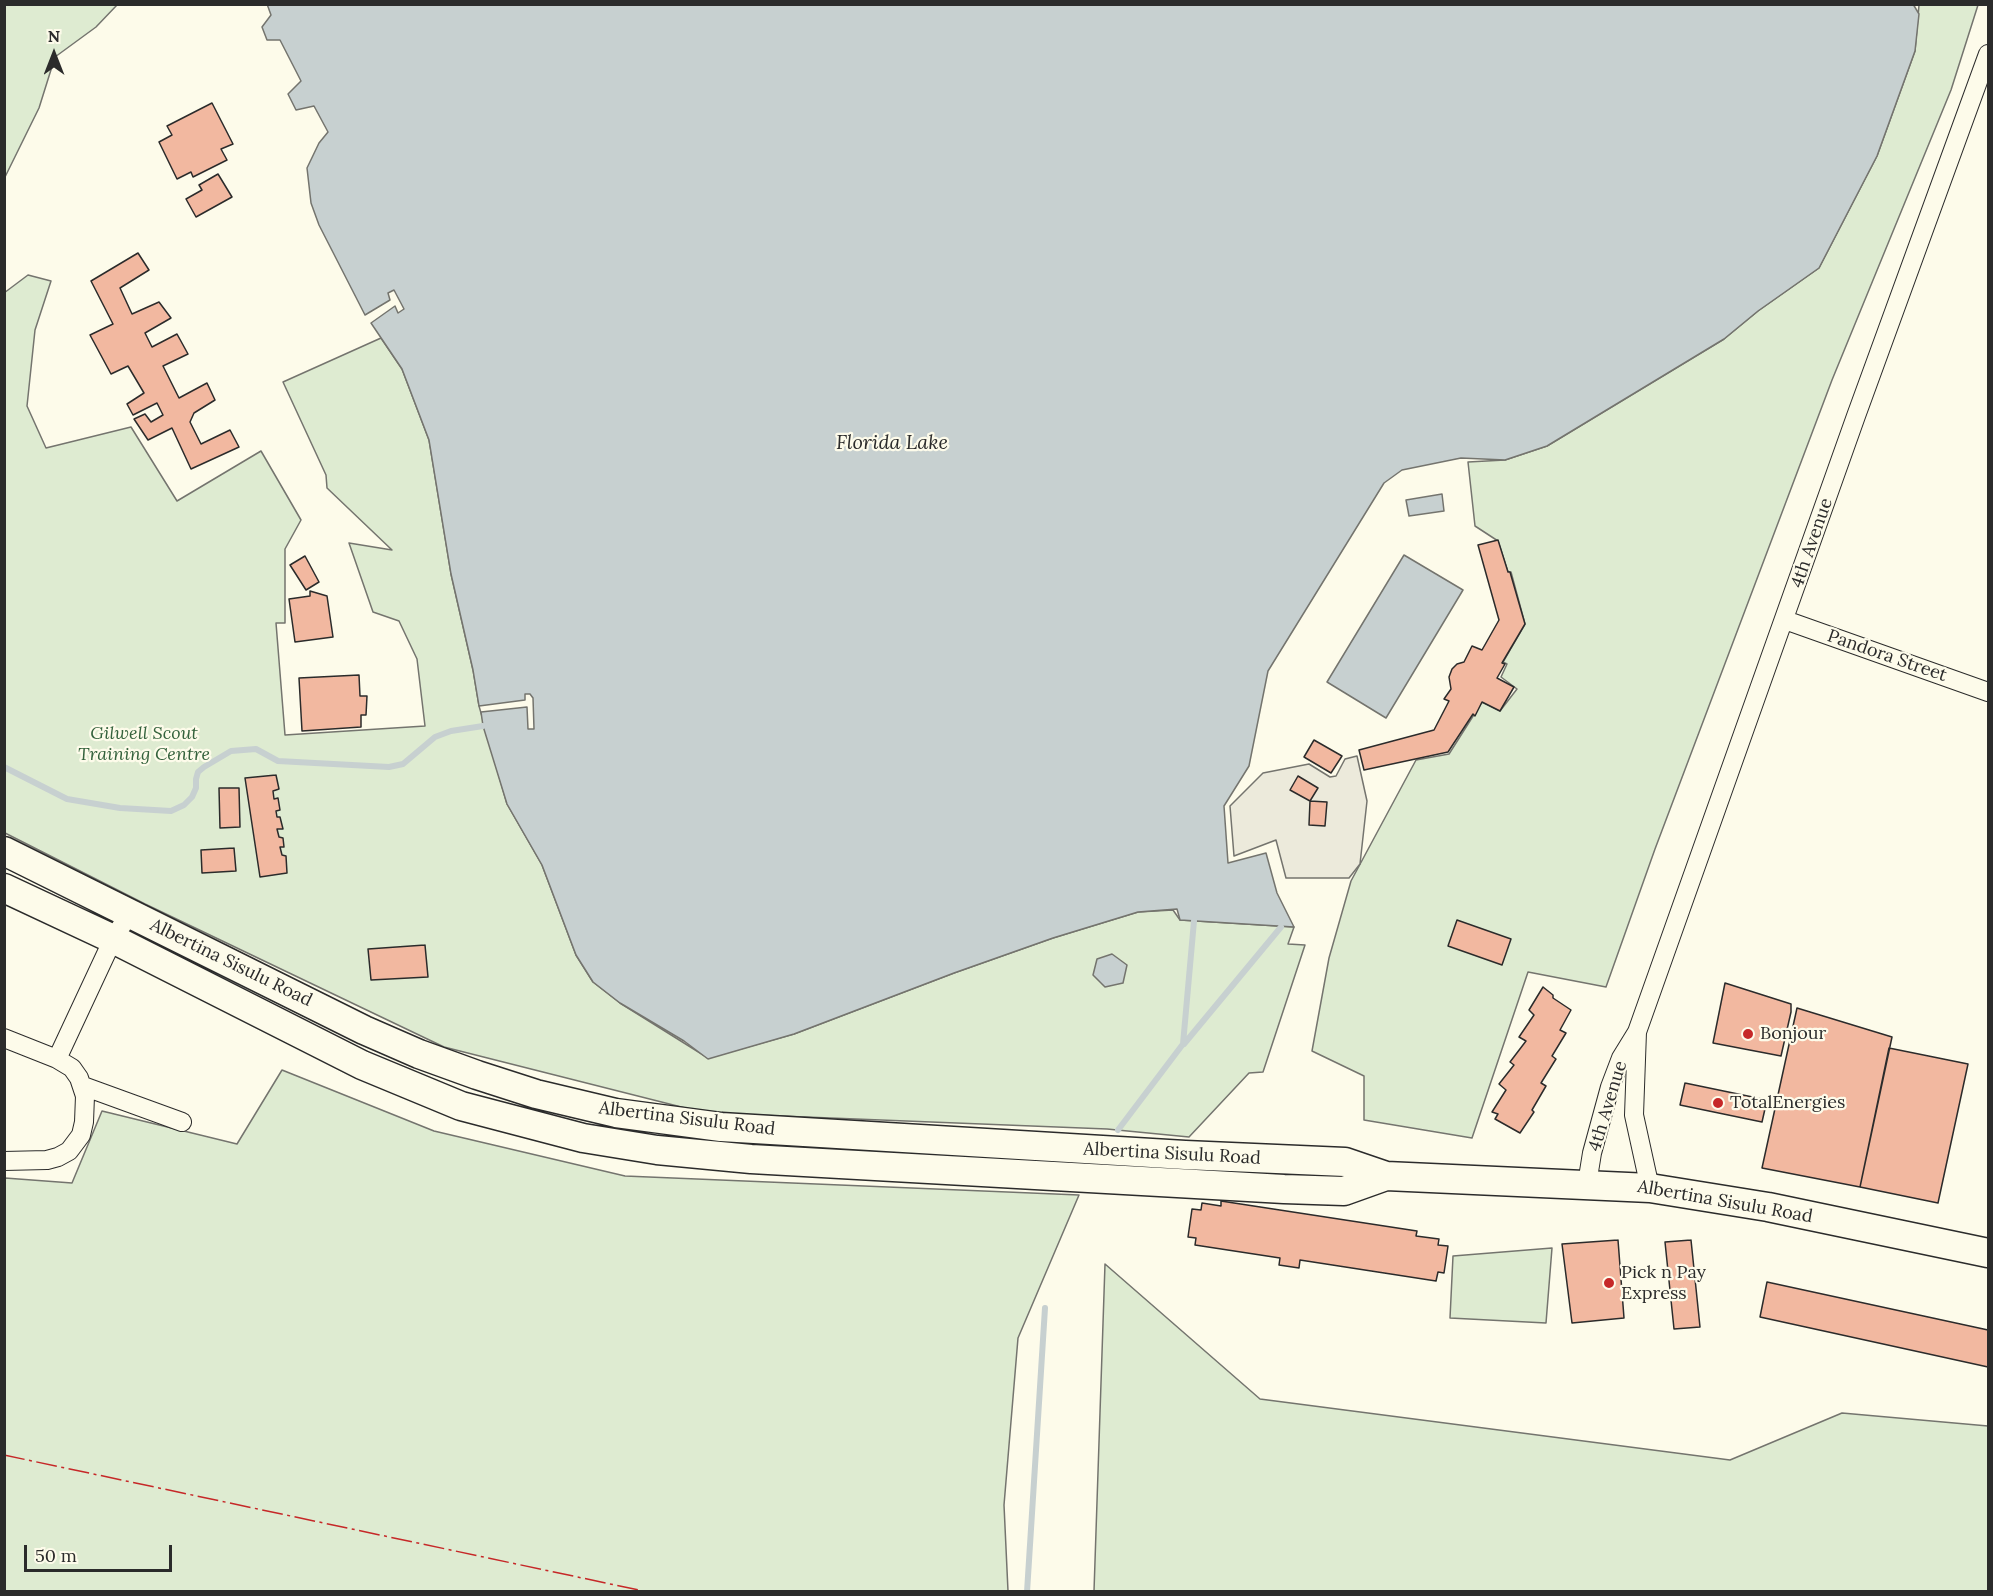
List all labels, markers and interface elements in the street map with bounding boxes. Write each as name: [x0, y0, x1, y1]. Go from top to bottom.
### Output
north arrow: [24, 24, 84, 84]
text: N: [48, 26, 60, 46]
water label: Florida Lake: [836, 431, 948, 455]
street label: 4th Avenue: [1787, 495, 1837, 591]
street label: Pandora Street: [1824, 625, 1950, 687]
park label: Gilwell Scout Training Centre: [78, 723, 210, 766]
street label: Albertina Sisulu Road: [146, 914, 316, 1012]
place label: Bonjour: [1760, 1023, 1826, 1045]
marker: Bonjour: [1741, 1027, 1755, 1041]
street label: 4th Avenue: [1584, 1058, 1632, 1154]
place label: TotalEnergies: [1730, 1092, 1845, 1114]
marker: TotalEnergies: [1711, 1096, 1725, 1110]
street label: Albertina Sisulu Road: [598, 1097, 776, 1141]
street label: Albertina Sisulu Road: [1083, 1139, 1261, 1169]
street label: Albertina Sisulu Road: [1636, 1176, 1814, 1228]
place label: Pick n Pay Express: [1621, 1262, 1706, 1304]
marker: Pick n Pay Express: [1602, 1276, 1616, 1290]
scale bar: [27, 1533, 176, 1571]
text: 50 m: [35, 1544, 77, 1567]

